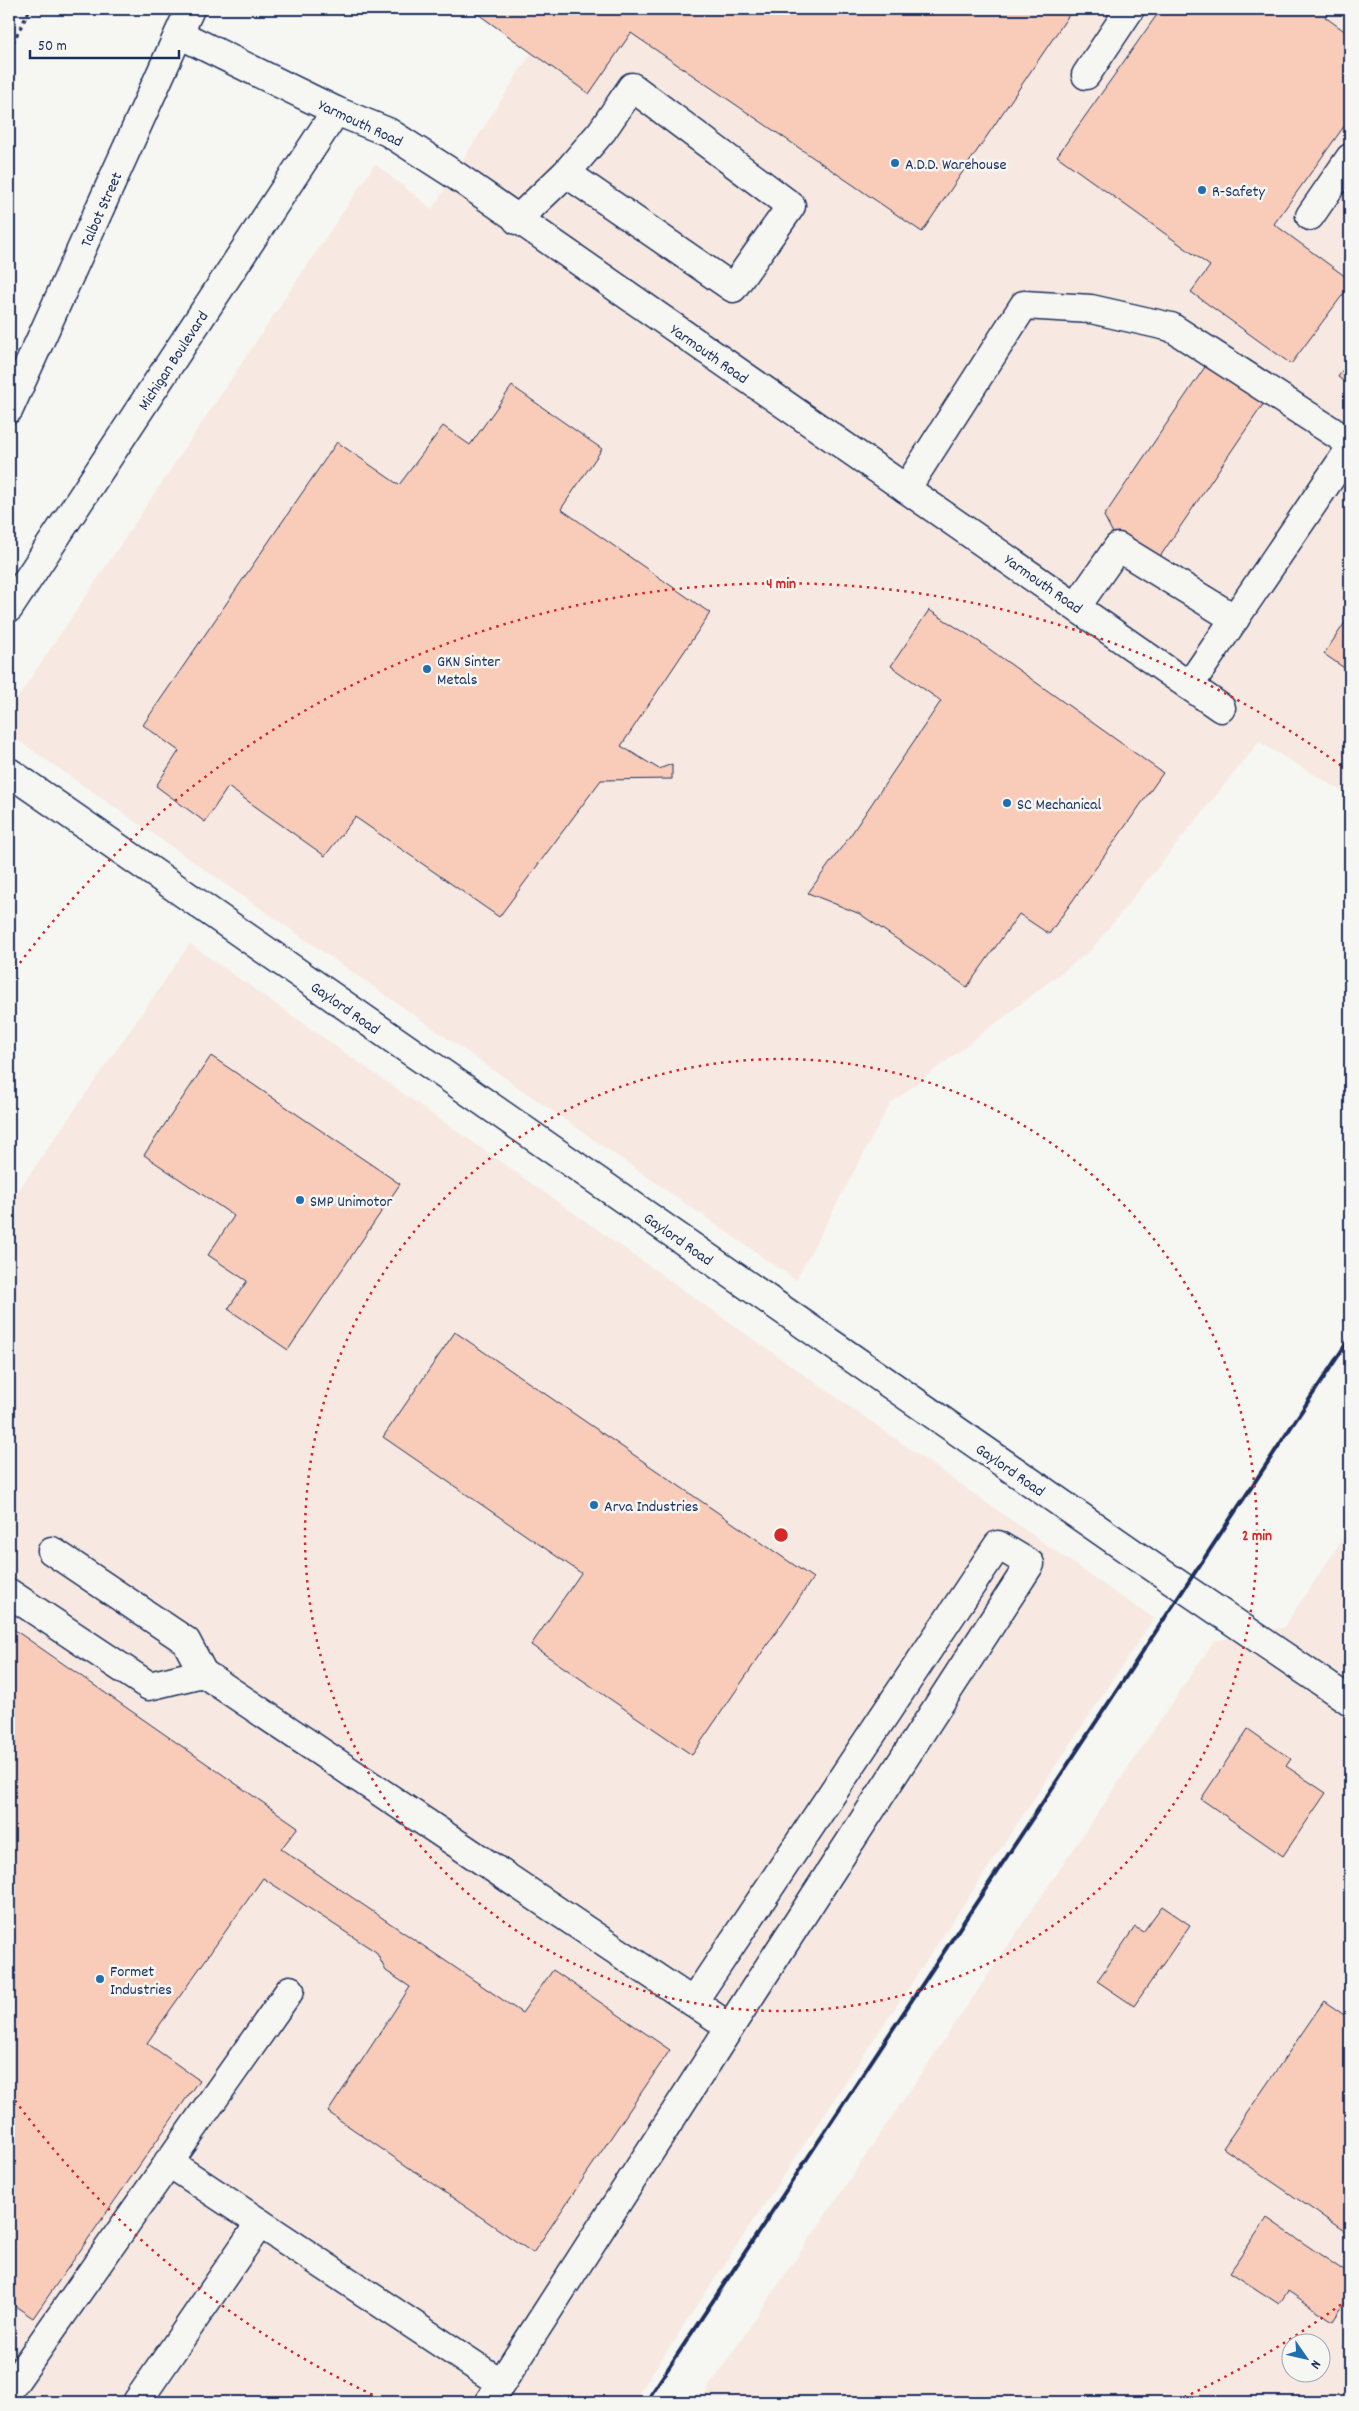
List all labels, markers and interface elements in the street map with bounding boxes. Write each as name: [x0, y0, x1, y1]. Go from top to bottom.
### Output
scale bar: [30, 28, 179, 60]
text: 50 m: [38, 36, 67, 58]
street label: Yarmouth Road: [314, 95, 406, 154]
place label: A.D.D. Warehouse: [905, 154, 1007, 177]
marker: A.D.D. Warehouse: [889, 157, 901, 169]
street label: Talbot Street: [75, 169, 129, 251]
place label: R-Safety: [1212, 181, 1265, 204]
marker: R-Safety: [1196, 184, 1208, 196]
street label: Michigan Boulevard: [133, 307, 215, 416]
street label: Yarmouth Road: [665, 319, 752, 391]
street label: Yarmouth Road: [999, 549, 1086, 621]
text: 4 min: [766, 574, 796, 596]
place label: GKN Sinter Metals: [437, 651, 500, 692]
marker: GKN Sinter Metals: [421, 663, 433, 675]
place label: SC Mechanical: [1017, 794, 1102, 817]
marker: SC Mechanical: [1001, 797, 1013, 809]
street label: Gaylord Road: [305, 977, 384, 1041]
place label: SMP Unimotor: [310, 1191, 393, 1214]
marker: SMP Unimotor: [294, 1194, 306, 1206]
street label: Gaylord Road: [638, 1208, 717, 1272]
street label: Gaylord Road: [970, 1439, 1049, 1503]
place label: Arva Industries: [604, 1496, 699, 1519]
marker: Arva Industries: [588, 1499, 600, 1511]
centre of rings: [772, 1526, 790, 1544]
text: 2 min: [1242, 1526, 1272, 1548]
place label: Formet Industries: [110, 1961, 172, 2002]
marker: Formet Industries: [94, 1973, 106, 1985]
north arrow: [1282, 2334, 1332, 2384]
text: N: [1305, 2356, 1325, 2373]

